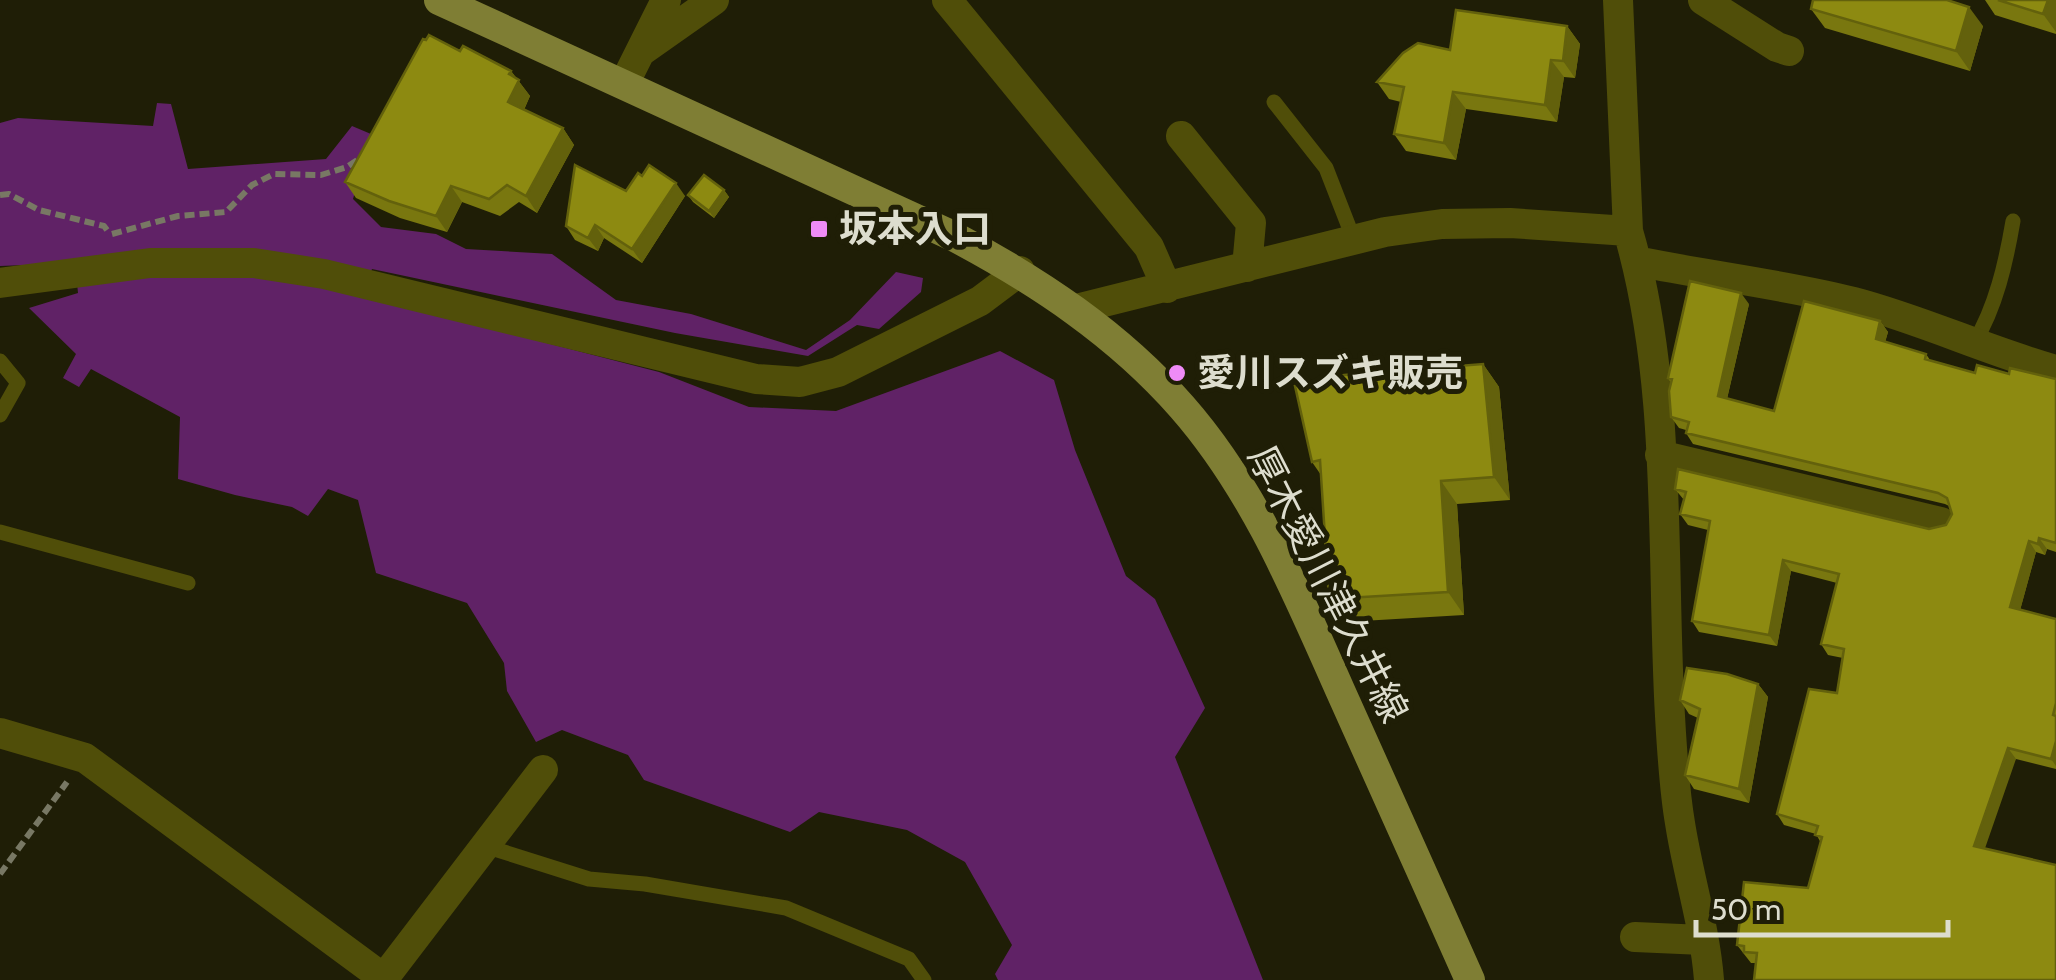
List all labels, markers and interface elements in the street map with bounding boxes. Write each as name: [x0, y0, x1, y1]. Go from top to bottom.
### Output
place label: 坂本入口: [839, 205, 991, 252]
marker: 坂本入口: [808, 218, 830, 240]
place label: 愛川スズキ販売: [1197, 349, 1463, 396]
marker: 愛川スズキ販売: [1166, 362, 1188, 384]
street label: 厚木愛川津久井線: [1238, 438, 1418, 730]
scale bar: [1696, 875, 1948, 937]
text: 50 m: [1711, 891, 1781, 928]

